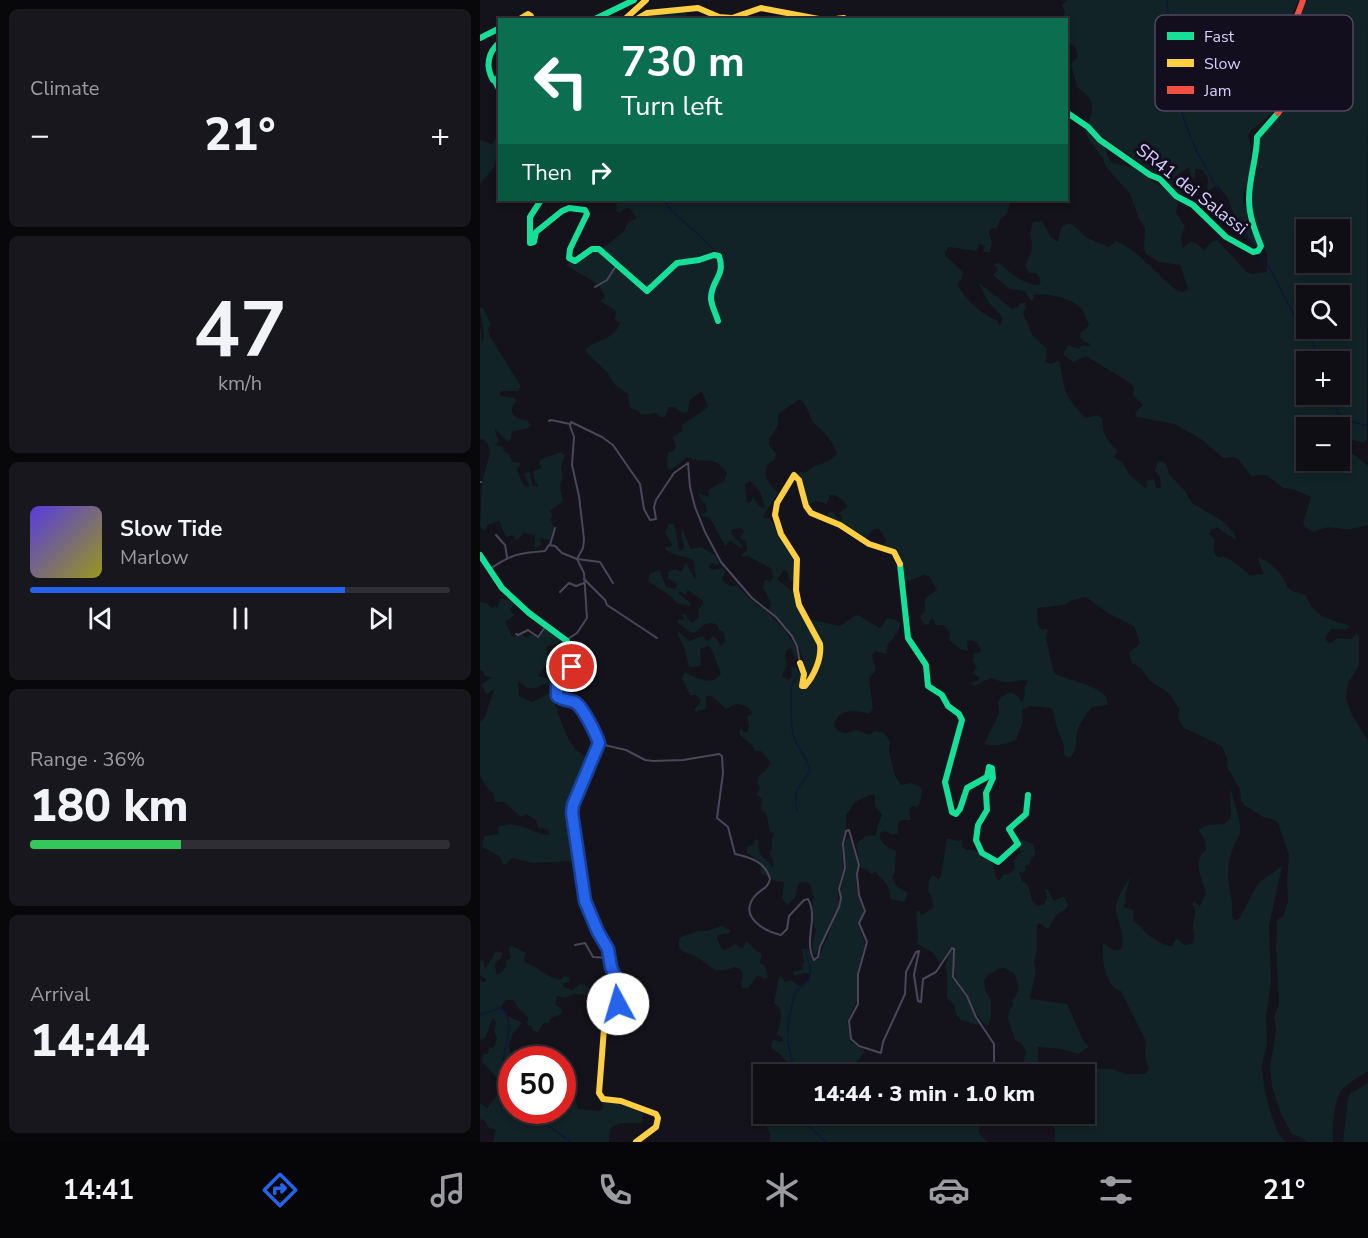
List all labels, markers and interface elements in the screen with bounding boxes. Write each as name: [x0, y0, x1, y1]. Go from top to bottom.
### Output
legend: [1155, 15, 1353, 111]
text: Fast: [1204, 26, 1235, 48]
text: 730 m: [621, 34, 745, 91]
icon: left: [522, 42, 600, 120]
text: Slow: [1204, 53, 1241, 75]
text: Climate: [30, 75, 99, 102]
text: Jam: [1203, 80, 1231, 102]
text: Turn left: [621, 88, 722, 125]
text: 21°: [204, 105, 276, 166]
text: −: [30, 113, 50, 158]
text: +: [430, 113, 450, 158]
street label: SR41 dei Salassi: [1131, 138, 1253, 240]
icon: right: [584, 156, 617, 189]
text: Then: [522, 158, 572, 188]
map controls: [1296, 219, 1350, 471]
button: sound: [1296, 219, 1350, 273]
text: 47: [193, 277, 287, 384]
button: search: [1296, 285, 1350, 339]
button: +: [1296, 351, 1350, 405]
text: km/h: [218, 370, 262, 397]
button: −: [1296, 417, 1350, 471]
text: Slow Tide: [120, 514, 222, 544]
text: Marlow: [120, 544, 188, 571]
icon: previous: [84, 602, 117, 635]
icon: pause: [224, 602, 257, 635]
icon: next: [364, 602, 397, 635]
pin: [546, 641, 597, 692]
icon: arrive: [555, 650, 588, 683]
text: Range · 36%: [30, 746, 145, 773]
text: 180 km: [30, 776, 189, 837]
position arrow: [586, 972, 650, 1036]
text: Arrival: [30, 981, 90, 1008]
text: 14:44: [30, 1011, 150, 1072]
speed limit sign: 50: [498, 1046, 576, 1124]
text: 14:44 · 3 min · 1.0 km: [813, 1079, 1035, 1109]
icon: directions: [259, 1169, 301, 1211]
icon: music: [427, 1169, 469, 1211]
icon: phone: [594, 1169, 636, 1211]
icon: climate: [761, 1169, 803, 1211]
icon: car: [928, 1169, 970, 1211]
icon: filters: [1095, 1169, 1137, 1211]
text: 14:41: [63, 1172, 134, 1209]
text: 21°: [1263, 1172, 1305, 1209]

